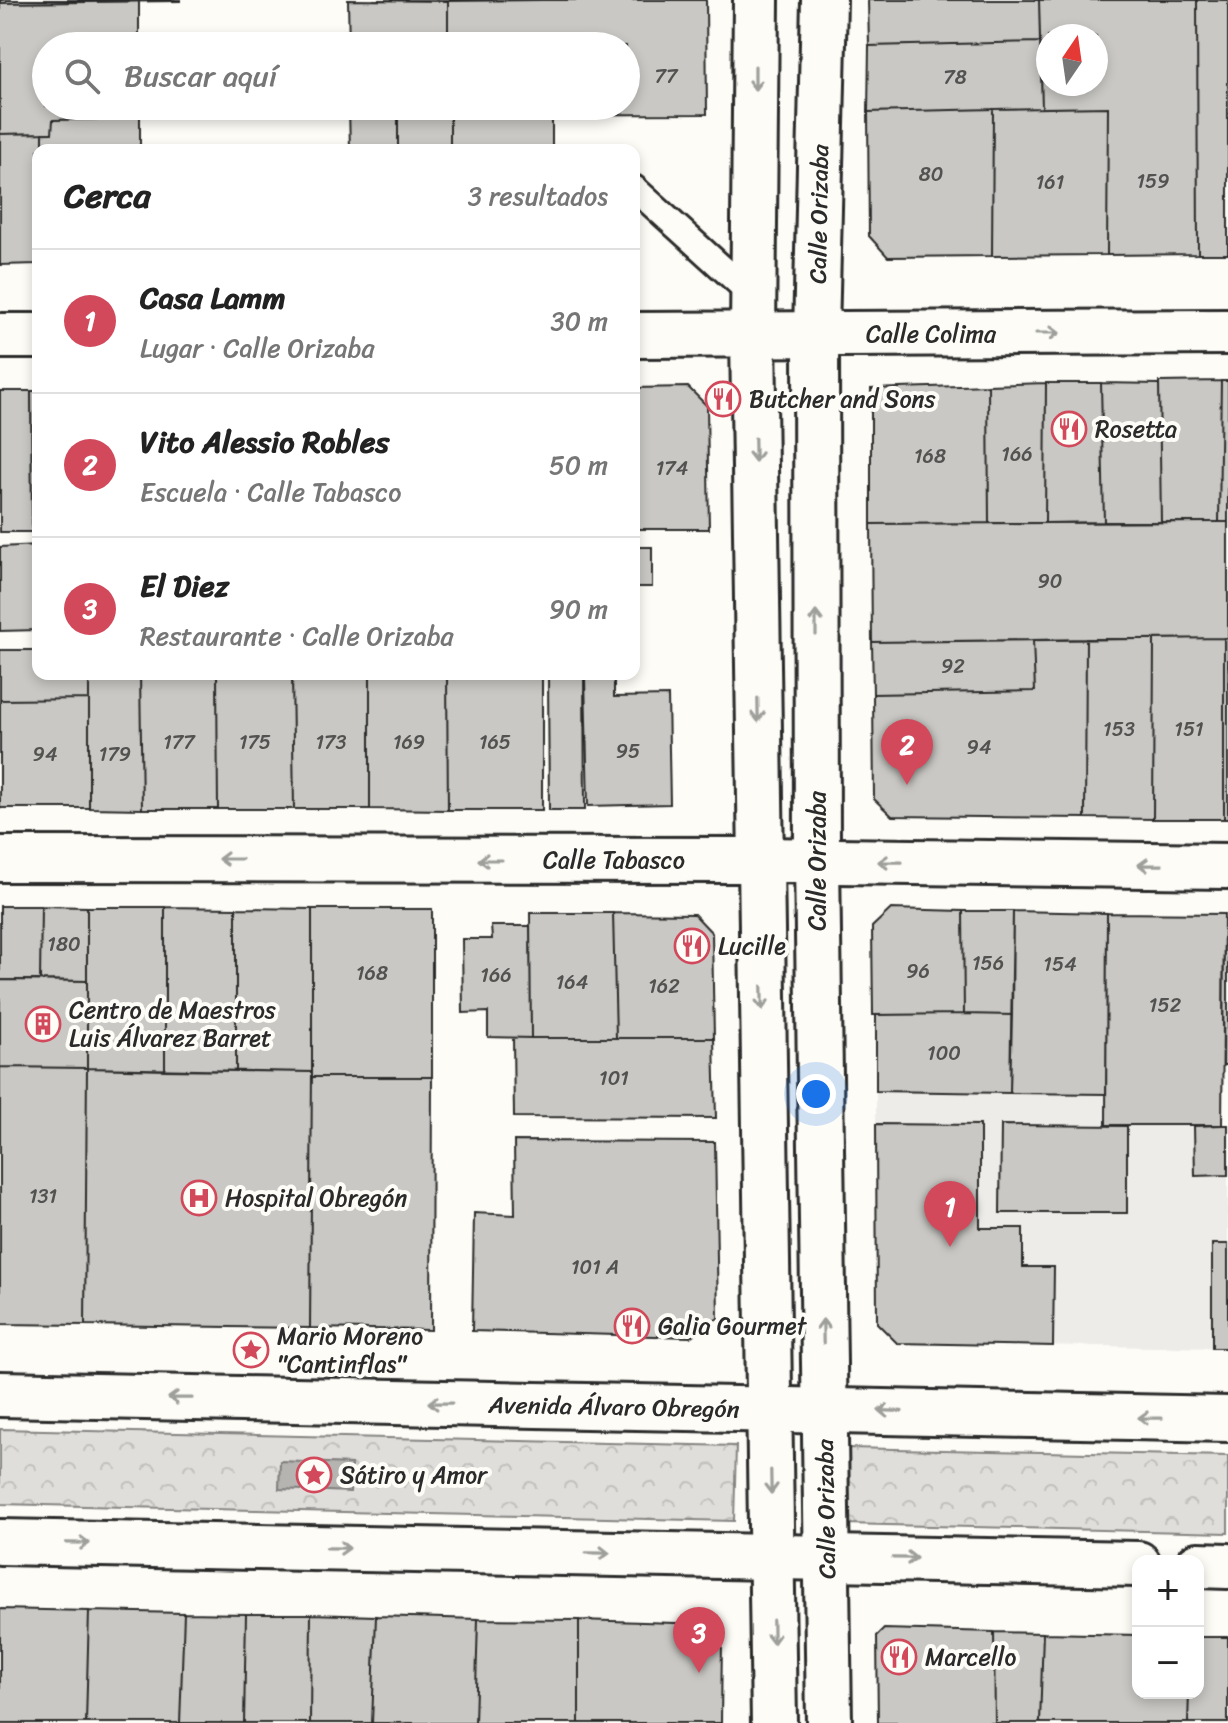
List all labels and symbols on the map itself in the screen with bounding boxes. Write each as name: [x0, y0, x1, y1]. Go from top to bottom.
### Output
north arrow: [1036, 24, 1108, 96]
house number: 77: [655, 59, 679, 94]
house number: 78: [943, 60, 967, 95]
one-way arrow: [747, 64, 763, 91]
street label: Calle Orizaba: [797, 143, 841, 284]
house number: 80: [919, 157, 943, 192]
house number: 159: [1136, 164, 1170, 199]
house number: 161: [1036, 165, 1064, 200]
street label: Calle Colima: [866, 313, 997, 355]
one-way arrow: [1034, 325, 1061, 341]
place label: Butcher and Sons: [749, 378, 936, 420]
restaurant icon: Butcher and Sons: [704, 380, 742, 418]
place label: Rosetta: [1095, 408, 1177, 450]
restaurant icon: Rosetta: [1050, 410, 1088, 448]
one-way arrow: [747, 436, 763, 463]
house number: 166: [1001, 437, 1033, 472]
house number: 168: [914, 439, 946, 474]
house number: 174: [656, 451, 688, 486]
house number: 90: [1038, 564, 1062, 599]
one-way arrow: [808, 610, 824, 637]
house number: 92: [941, 649, 965, 684]
one-way arrow: [750, 696, 766, 723]
house number: 153: [1103, 712, 1135, 747]
house number: 151: [1174, 712, 1204, 747]
pin: 2: [881, 719, 933, 785]
house number: 177: [163, 725, 196, 760]
house number: 175: [239, 725, 271, 760]
house number: 173: [316, 725, 347, 760]
house number: 169: [393, 725, 425, 760]
house number: 165: [479, 725, 511, 760]
house number: 94: [967, 730, 991, 765]
house number: 95: [616, 734, 640, 769]
house number: 94: [33, 737, 57, 772]
house number: 179: [99, 737, 131, 772]
street label: Calle Orizaba: [796, 790, 838, 931]
street label: Calle Tabasco: [543, 839, 685, 881]
one-way arrow: [217, 851, 244, 867]
one-way arrow: [477, 852, 504, 867]
one-way arrow: [877, 854, 904, 870]
one-way arrow: [1137, 857, 1164, 873]
place label: Lucille: [718, 925, 786, 967]
house number: 180: [47, 927, 81, 962]
restaurant icon: Lucille: [673, 927, 711, 965]
house number: 156: [972, 946, 1004, 981]
house number: 154: [1043, 947, 1077, 982]
house number: 96: [906, 954, 930, 989]
house number: 168: [356, 956, 388, 991]
house number: 166: [480, 958, 512, 993]
house number: 164: [556, 965, 588, 1000]
house number: 162: [648, 969, 680, 1004]
one-way arrow: [755, 984, 770, 1011]
house number: 152: [1149, 988, 1182, 1023]
place label: Centro de Maestros Luis Álvarez Barret: [69, 989, 276, 1059]
building icon: Centro de Maestros Luis Álvarez Barret: [24, 1005, 62, 1043]
house number: 100: [927, 1036, 961, 1071]
house number: 101: [599, 1061, 629, 1096]
your location: [796, 1074, 836, 1114]
place label: Hospital Obregón: [225, 1177, 407, 1219]
house number: 131: [29, 1179, 57, 1214]
hospital icon: Hospital Obregón: [180, 1179, 218, 1217]
pin: 1: [924, 1181, 976, 1247]
house number: 101 A: [571, 1250, 619, 1285]
place label: Galia Gourmet: [658, 1305, 808, 1347]
restaurant icon: Galia Gourmet: [613, 1307, 651, 1345]
place label: Mario Moreno "Cantinflas": [277, 1315, 423, 1385]
one-way arrow: [815, 1318, 831, 1345]
place icon: Mario Moreno "Cantinflas": [232, 1331, 270, 1369]
street label: Avenida Álvaro Obregón: [487, 1384, 740, 1430]
one-way arrow: [167, 1390, 194, 1405]
one-way arrow: [427, 1396, 454, 1411]
one-way arrow: [877, 1403, 904, 1418]
one-way arrow: [1137, 1410, 1164, 1425]
street label: Calle Orizaba: [804, 1438, 848, 1579]
place label: Sátiro y Amor: [340, 1454, 489, 1496]
place icon: Sátiro y Amor: [295, 1456, 333, 1494]
one-way arrow: [763, 1468, 779, 1495]
one-way arrow: [64, 1535, 91, 1551]
one-way arrow: [324, 1540, 351, 1555]
one-way arrow: [584, 1545, 611, 1560]
one-way arrow: [891, 1550, 918, 1566]
pin: 3: [673, 1607, 725, 1673]
one-way arrow: [765, 1618, 781, 1645]
place label: Marcello: [925, 1636, 1016, 1678]
restaurant icon: Marcello: [880, 1638, 918, 1676]

